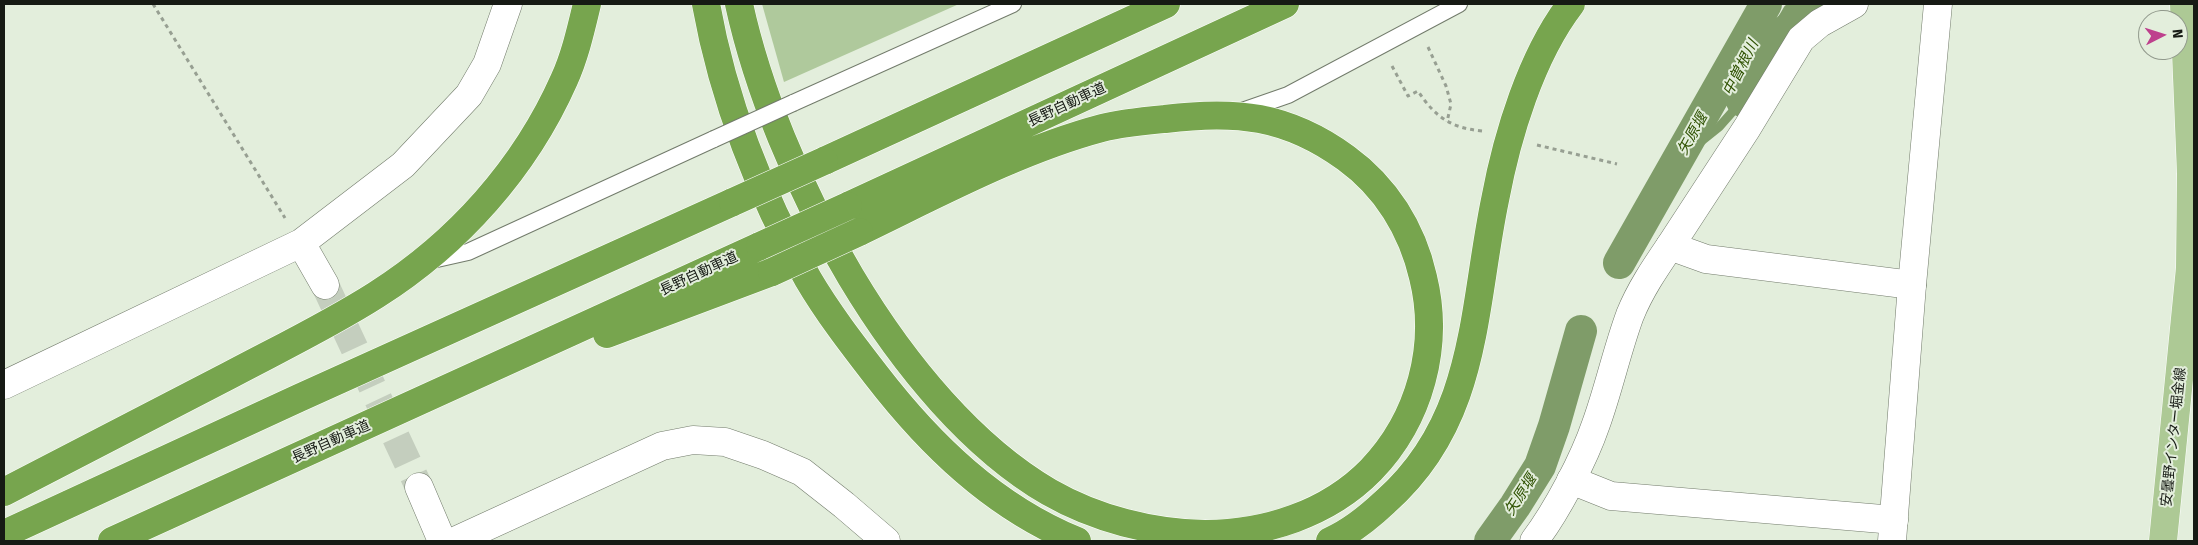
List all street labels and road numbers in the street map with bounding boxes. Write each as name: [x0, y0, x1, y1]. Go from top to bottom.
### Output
street label: 長野自動車道: [1025, 80, 1109, 130]
street label: 長野自動車道: [657, 249, 741, 299]
street label: 安曇野インター堀金線: [2158, 367, 2190, 507]
street label: 長野自動車道: [289, 417, 373, 467]

